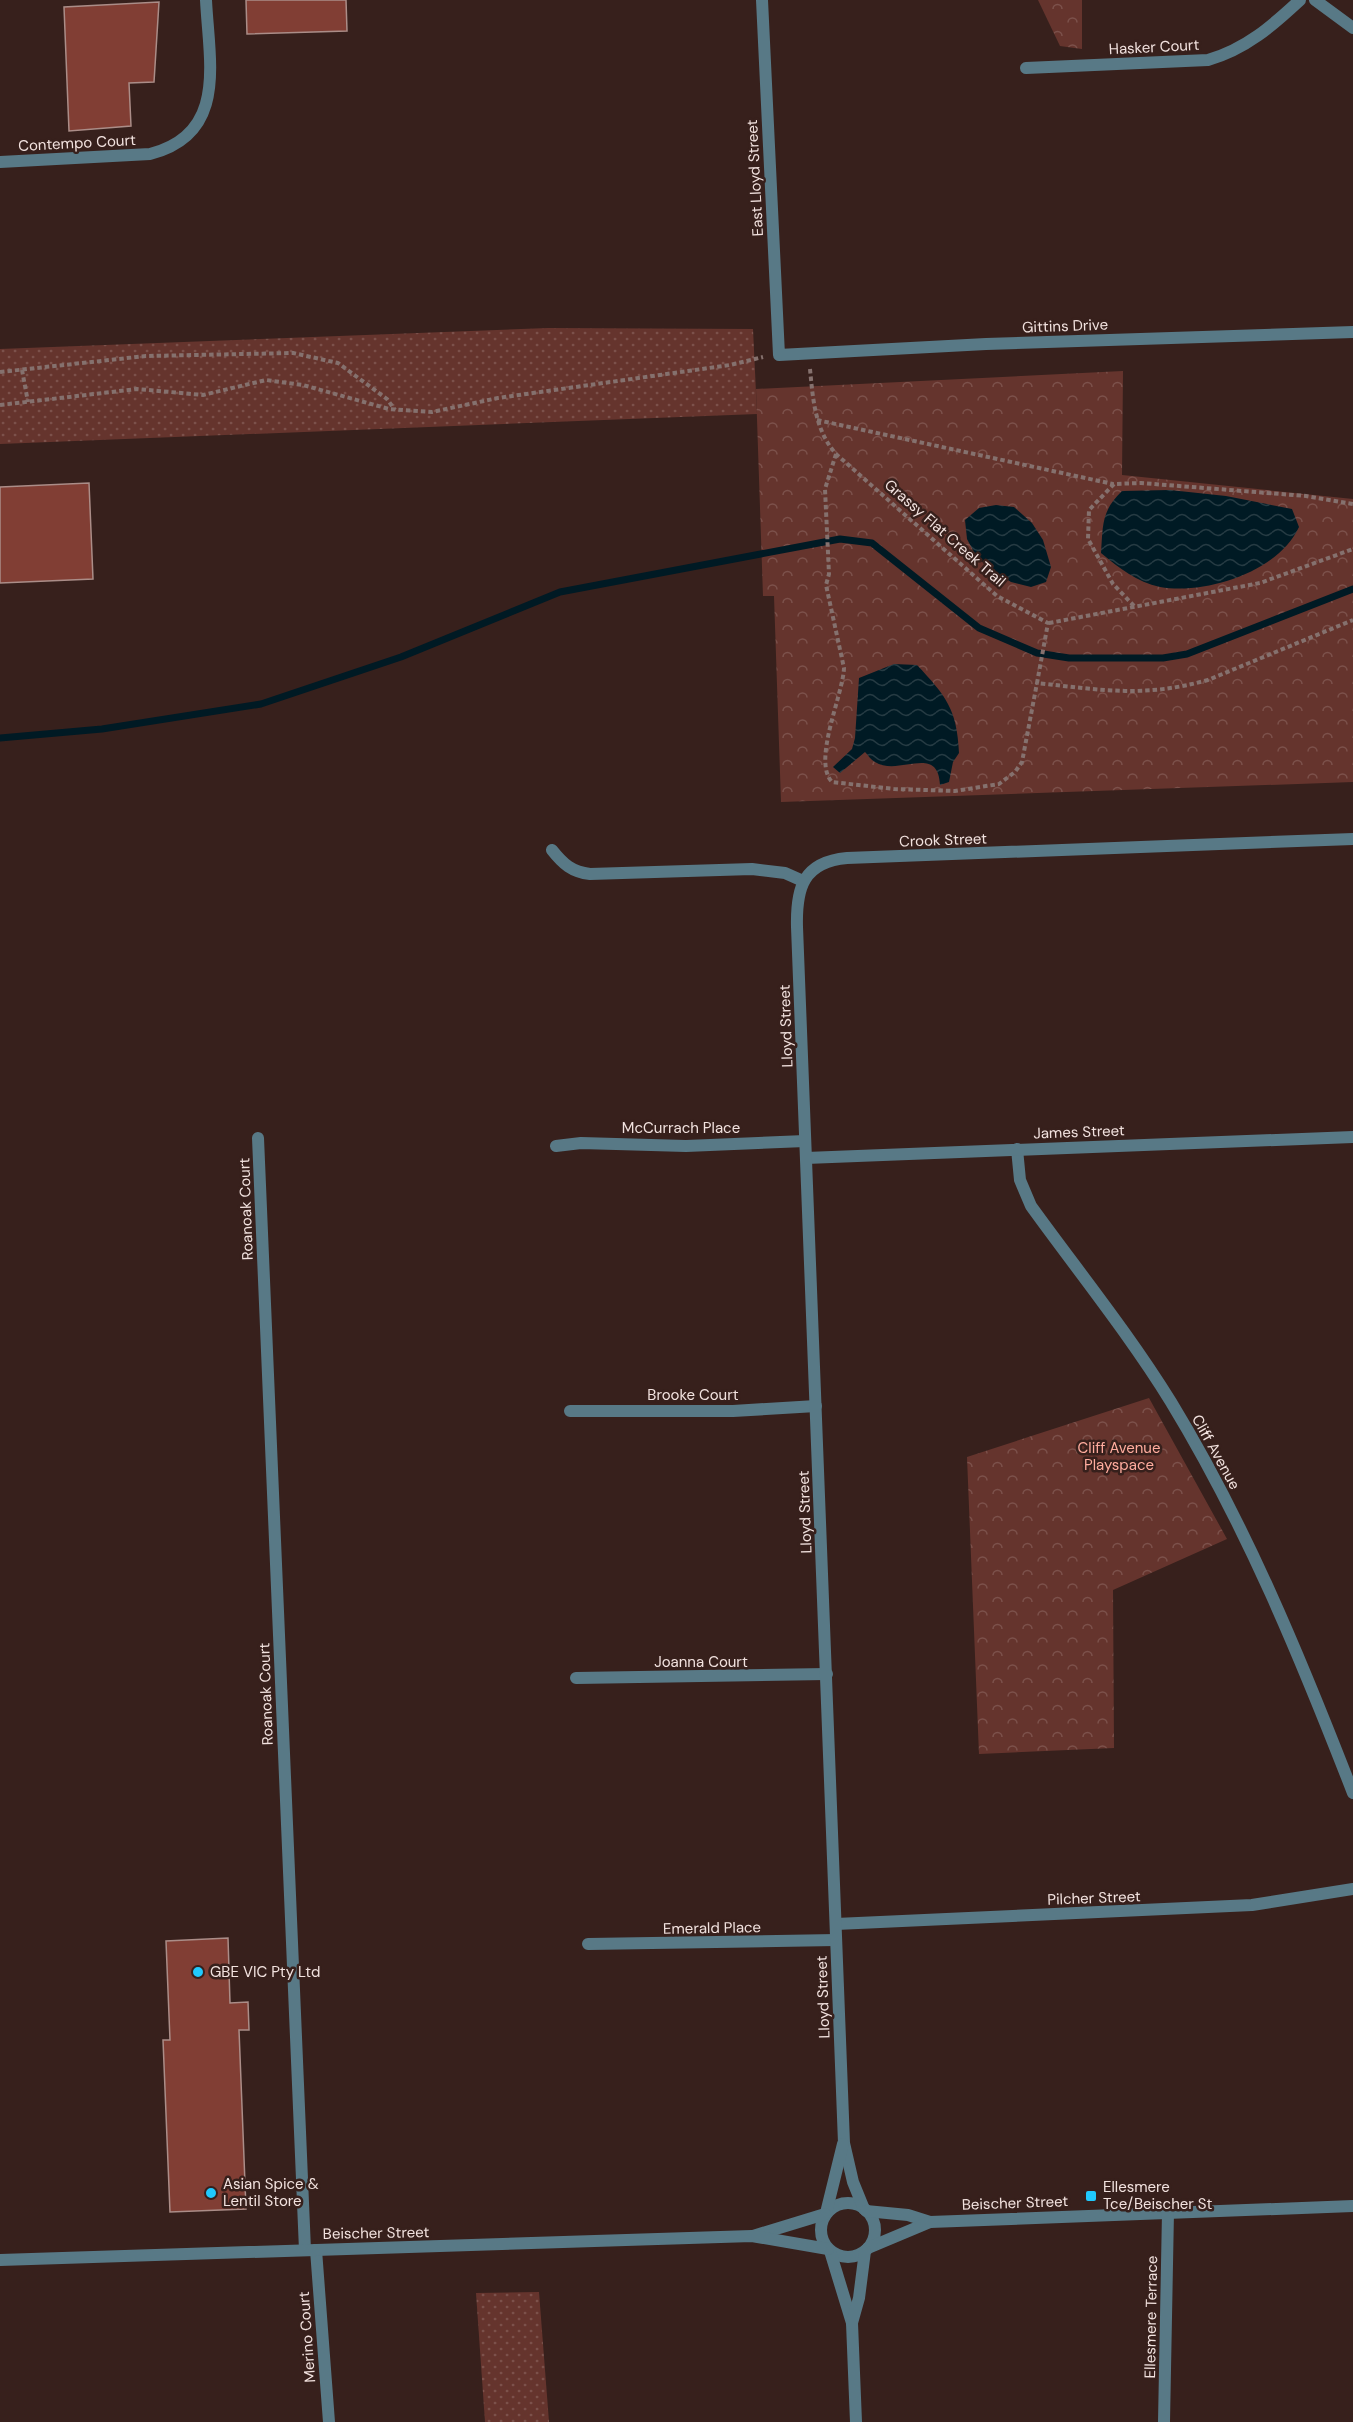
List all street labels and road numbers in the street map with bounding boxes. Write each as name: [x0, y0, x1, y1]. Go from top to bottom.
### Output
street label: Hasker Court: [1108, 35, 1200, 59]
street label: East Lloyd Street: [742, 119, 768, 237]
street label: Contempo Court: [18, 130, 136, 156]
street label: Gittins Drive: [1022, 315, 1108, 337]
street label: Grassy Flat Creek Trail: [880, 475, 1010, 591]
street label: Crook Street: [899, 828, 987, 852]
street label: Lloyd Street: [775, 984, 797, 1068]
street label: McCurrach Place: [622, 1118, 740, 1138]
street label: James Street: [1033, 1120, 1125, 1144]
street label: Roanoak Court: [234, 1157, 258, 1261]
street label: Brooke Court: [647, 1385, 739, 1405]
street label: Cliff Avenue: [1187, 1411, 1245, 1493]
street label: Lloyd Street: [794, 1470, 816, 1554]
street label: Roanoak Court: [254, 1642, 278, 1746]
street label: Joanna Court: [654, 1652, 748, 1672]
street label: Pilcher Street: [1047, 1886, 1141, 1910]
street label: Emerald Place: [663, 1917, 761, 1939]
street label: Lloyd Street: [812, 1955, 834, 2039]
street label: Beischer Street: [961, 2191, 1069, 2215]
street label: Beischer Street: [323, 2222, 430, 2244]
street label: Ellesmere Terrace: [1140, 2255, 1162, 2379]
street label: Merino Court: [294, 2291, 320, 2383]

